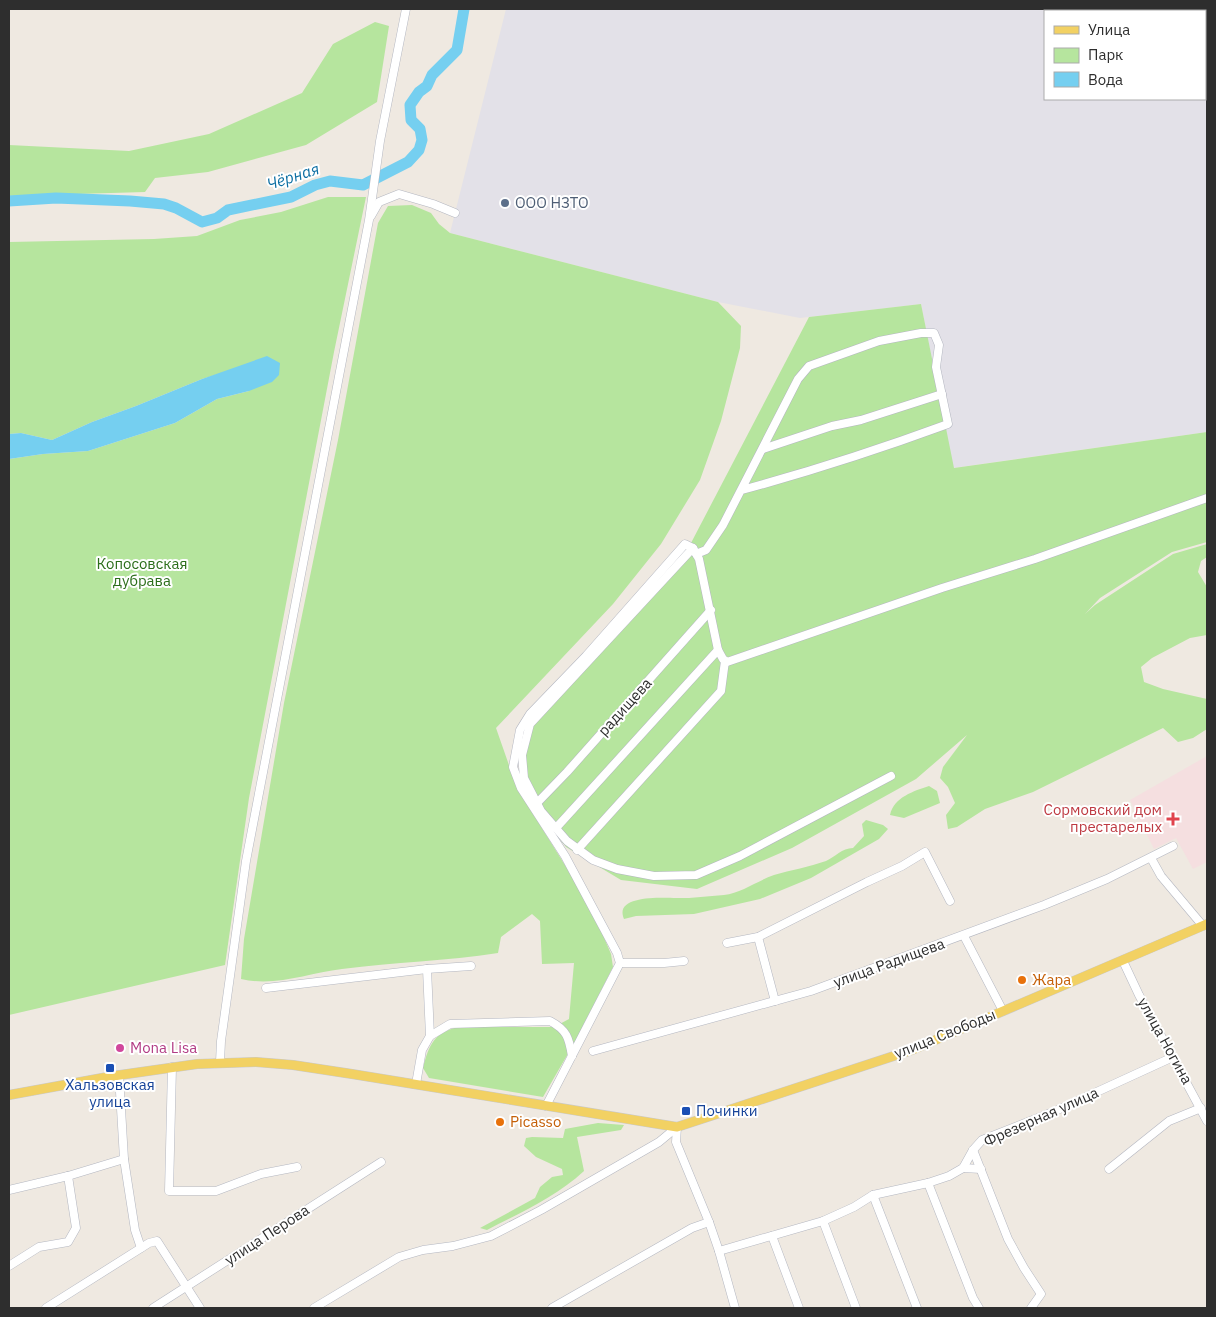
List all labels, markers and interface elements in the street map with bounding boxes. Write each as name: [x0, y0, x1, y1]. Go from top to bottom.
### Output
legend: [1044, 10, 1206, 100]
text: Улица: [1088, 20, 1130, 39]
text: Парк: [1088, 45, 1123, 64]
text: Вода: [1088, 70, 1123, 89]
water label: Чёрная: [264, 158, 322, 194]
place label: ООО НЗТО: [515, 193, 589, 212]
marker: ООО НЗТО: [499, 197, 511, 209]
park label: Копосовская дубрава: [97, 554, 187, 590]
street label: радищева: [594, 674, 656, 740]
place label: Сормовский дом престарелых: [1044, 800, 1162, 836]
marker: Сормовский дом престарелых: [1166, 812, 1180, 826]
street label: улица Радищева: [831, 934, 947, 991]
place label: Жара: [1032, 970, 1071, 989]
marker: Жара: [1016, 974, 1028, 986]
street label: улица Ногина: [1134, 994, 1197, 1087]
street label: улица Свободы: [891, 1005, 998, 1063]
place label: Mona Lisa: [130, 1038, 197, 1057]
marker: Mona Lisa: [114, 1042, 126, 1054]
marker: Хальзовская улица: [104, 1062, 116, 1074]
place label: Хальзовская улица: [65, 1075, 155, 1111]
street label: Фрезерная улица: [980, 1083, 1101, 1150]
place label: Починки: [696, 1101, 758, 1120]
marker: Починки: [680, 1105, 692, 1117]
place label: Picasso: [510, 1112, 561, 1131]
marker: Picasso: [494, 1116, 506, 1128]
street label: улица Перова: [221, 1200, 313, 1269]

